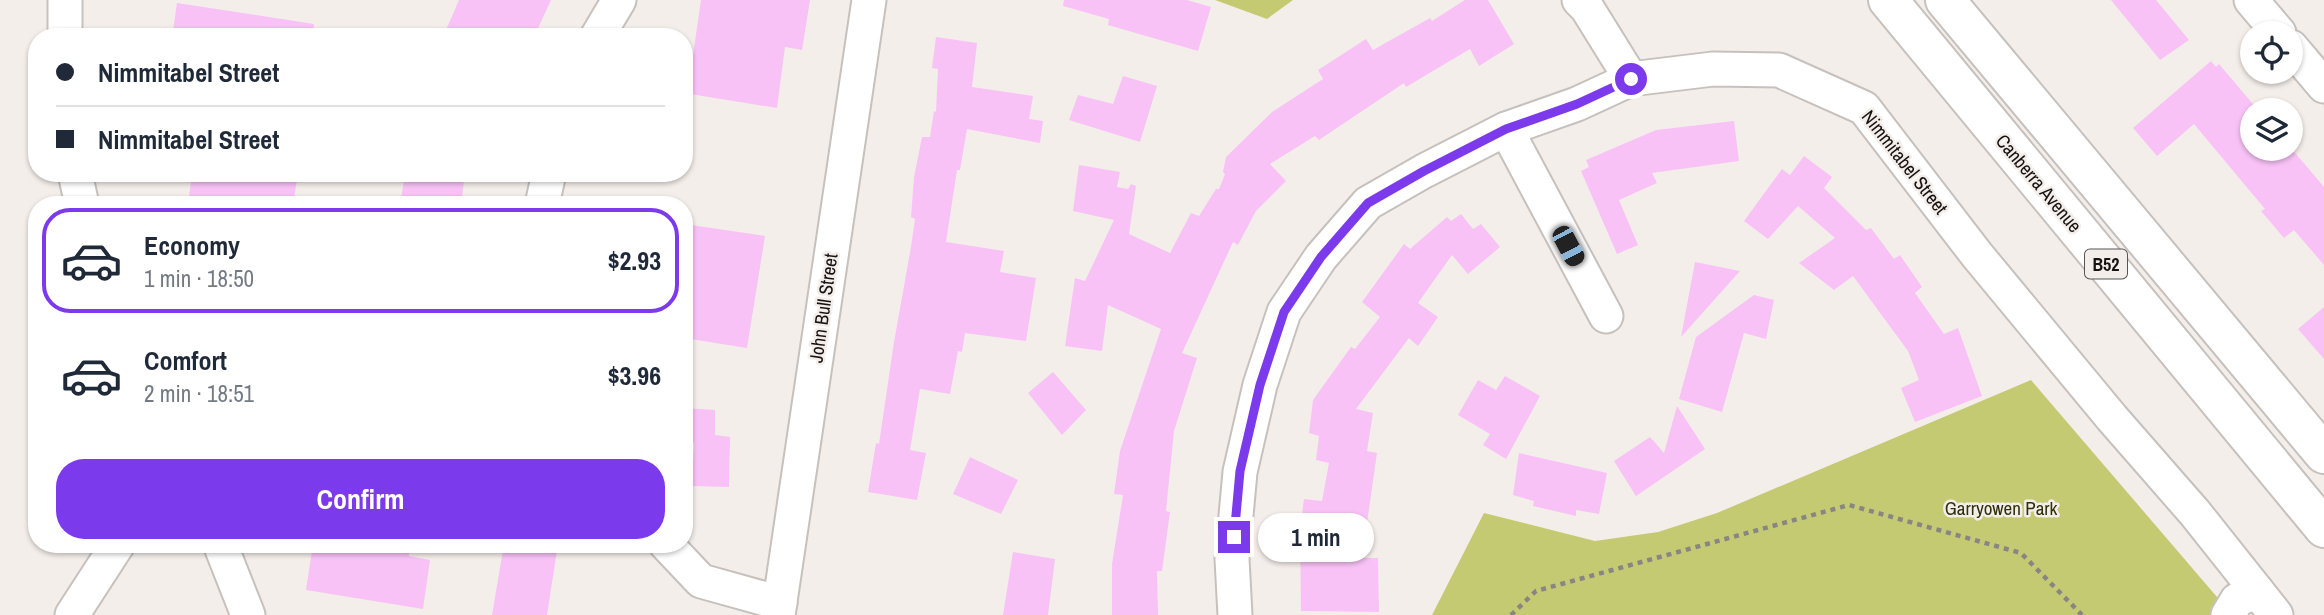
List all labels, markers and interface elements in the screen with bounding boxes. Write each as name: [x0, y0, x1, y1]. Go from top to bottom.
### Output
map controls: [2240, 21, 2303, 161]
button: locate: [2240, 21, 2303, 84]
text: Nimmitabel Street: [98, 55, 279, 90]
route start: [1615, 63, 1647, 95]
button: layers: [2240, 98, 2303, 161]
street label: Nimmitabel Street: [1856, 105, 1954, 220]
text: Nimmitabel Street: [98, 122, 279, 157]
street label: Canberra Avenue: [1990, 128, 2088, 238]
car: [1549, 223, 1588, 269]
text: Economy: [144, 228, 240, 263]
icon: car: [60, 229, 123, 292]
text: $2.93: [608, 243, 661, 278]
road number: B52: [2085, 250, 2127, 278]
street label: John Bull Street: [802, 251, 844, 364]
text: 1 min · 18:50: [144, 263, 254, 294]
text: Comfort: [144, 343, 227, 378]
icon: car: [60, 344, 123, 407]
text: $3.96: [608, 358, 661, 393]
text: 2 min · 18:51: [144, 378, 254, 409]
button: Confirm: [56, 459, 665, 539]
park label: Garryowen Park: [1945, 495, 2057, 521]
callout: 1 min: [1258, 512, 1374, 562]
route end: [1218, 521, 1250, 553]
text: 1 min: [1291, 522, 1341, 553]

